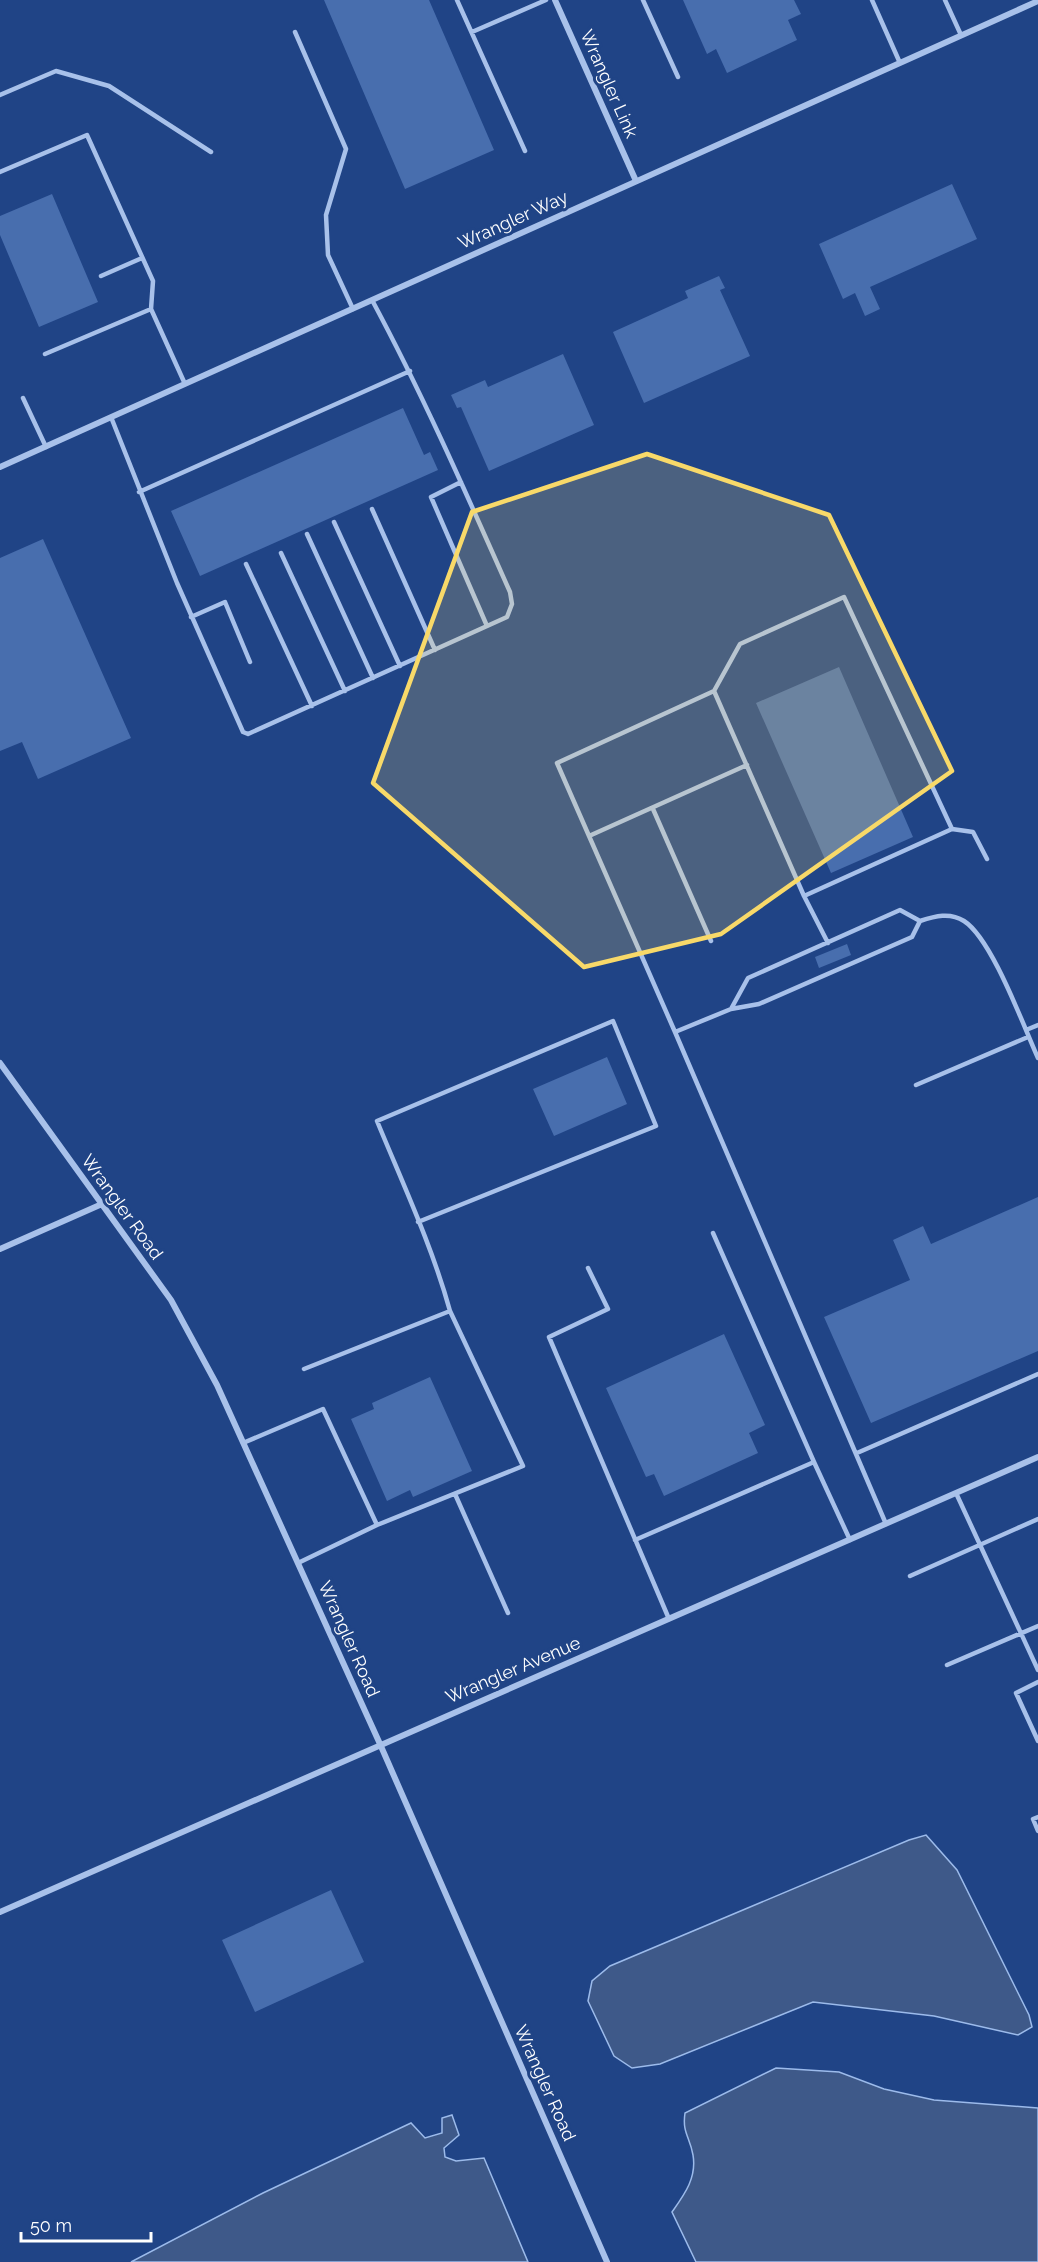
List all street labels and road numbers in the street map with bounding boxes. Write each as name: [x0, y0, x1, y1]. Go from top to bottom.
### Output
street label: Wrangler Link: [576, 26, 643, 142]
street label: Wrangler Way: [454, 186, 571, 253]
street label: Wrangler Road: [77, 1150, 168, 1263]
street label: Wrangler Road: [314, 1577, 384, 1700]
street label: Wrangler Avenue: [442, 1632, 584, 1707]
street label: Wrangler Road: [510, 2021, 580, 2144]

